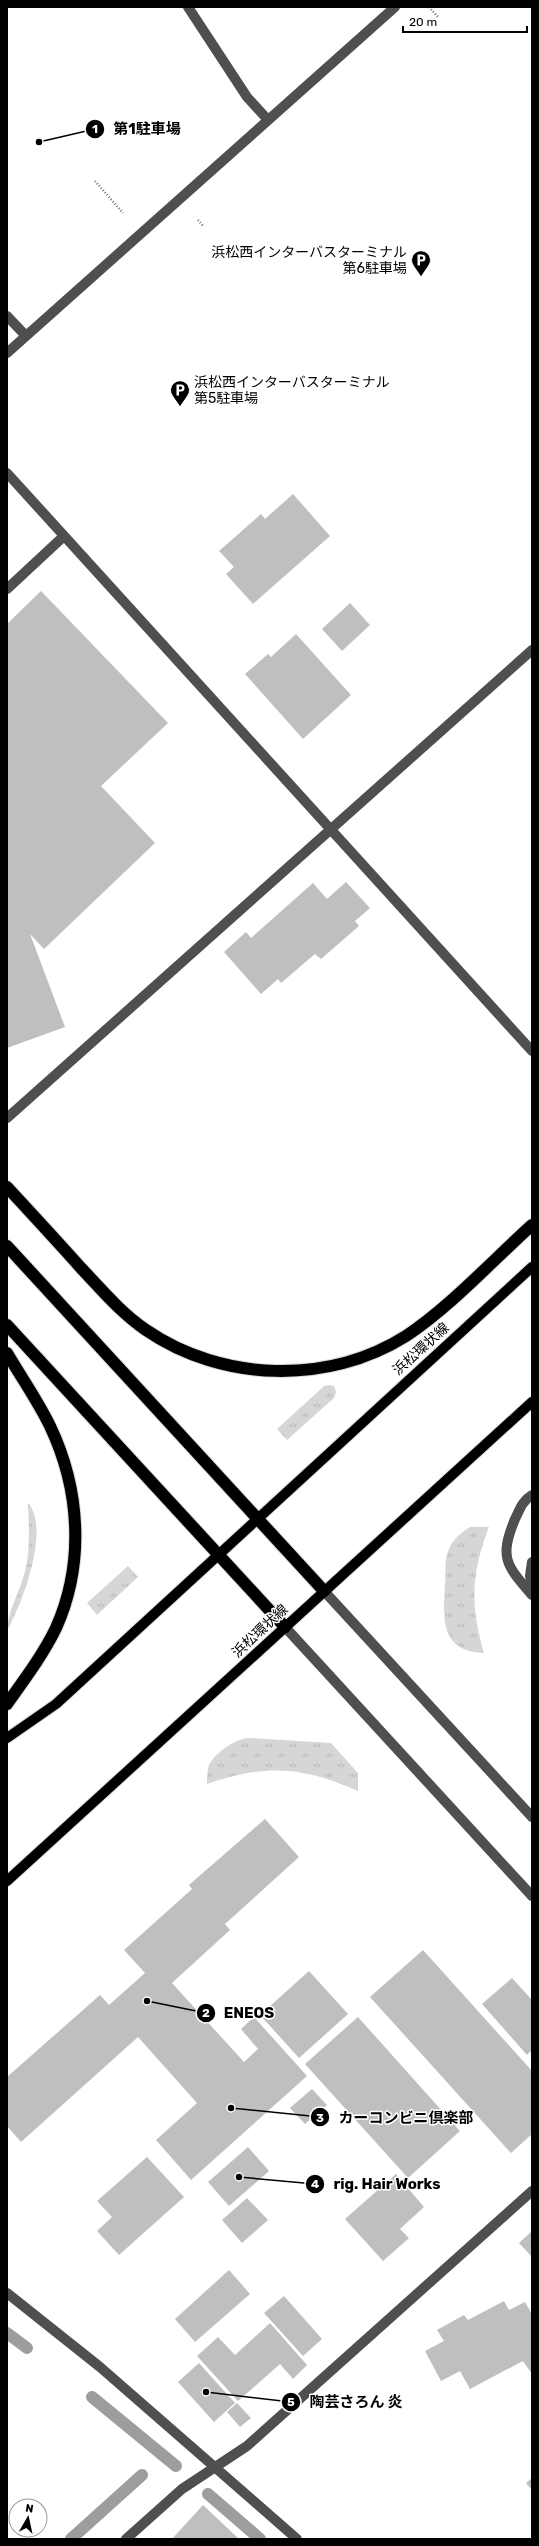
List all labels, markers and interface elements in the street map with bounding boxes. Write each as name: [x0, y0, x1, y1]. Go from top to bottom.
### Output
scale bar: [403, 8, 527, 34]
text: 20 m: [409, 15, 437, 29]
callout: 第1駐車場: [85, 116, 188, 143]
text: 第1駐車場: [113, 120, 181, 138]
text: 1: [92, 122, 98, 136]
place label: 浜松西インターバスターミナル 第6駐車場: [211, 244, 407, 277]
parking icon: 浜松西インターバスターミナル 第6駐車場: [410, 249, 432, 277]
place label: 浜松西インターバスターミナル 第5駐車場: [194, 374, 390, 407]
parking icon: 浜松西インターバスターミナル 第5駐車場: [169, 379, 191, 407]
street label: 浜松環状線: [389, 1319, 453, 1379]
street label: 浜松環状線: [229, 1601, 291, 1661]
callout: ENEOS: [196, 1999, 283, 2026]
text: ENEOS: [224, 2004, 274, 2022]
text: 2: [202, 2006, 210, 2020]
callout: カーコンビニ倶楽部: [310, 2104, 481, 2131]
text: カーコンビニ倶楽部: [338, 2109, 474, 2127]
text: 3: [316, 2111, 324, 2125]
callout: rig. Hair Works: [305, 2170, 448, 2197]
text: rig. Hair Works: [333, 2175, 441, 2193]
text: 4: [311, 2177, 319, 2191]
callout: 陶芸さろん 炎: [281, 2388, 410, 2415]
text: 陶芸さろん 炎: [309, 2393, 403, 2411]
text: 5: [287, 2395, 295, 2409]
north arrow: [8, 2498, 48, 2538]
text: N: [25, 2502, 34, 2516]

